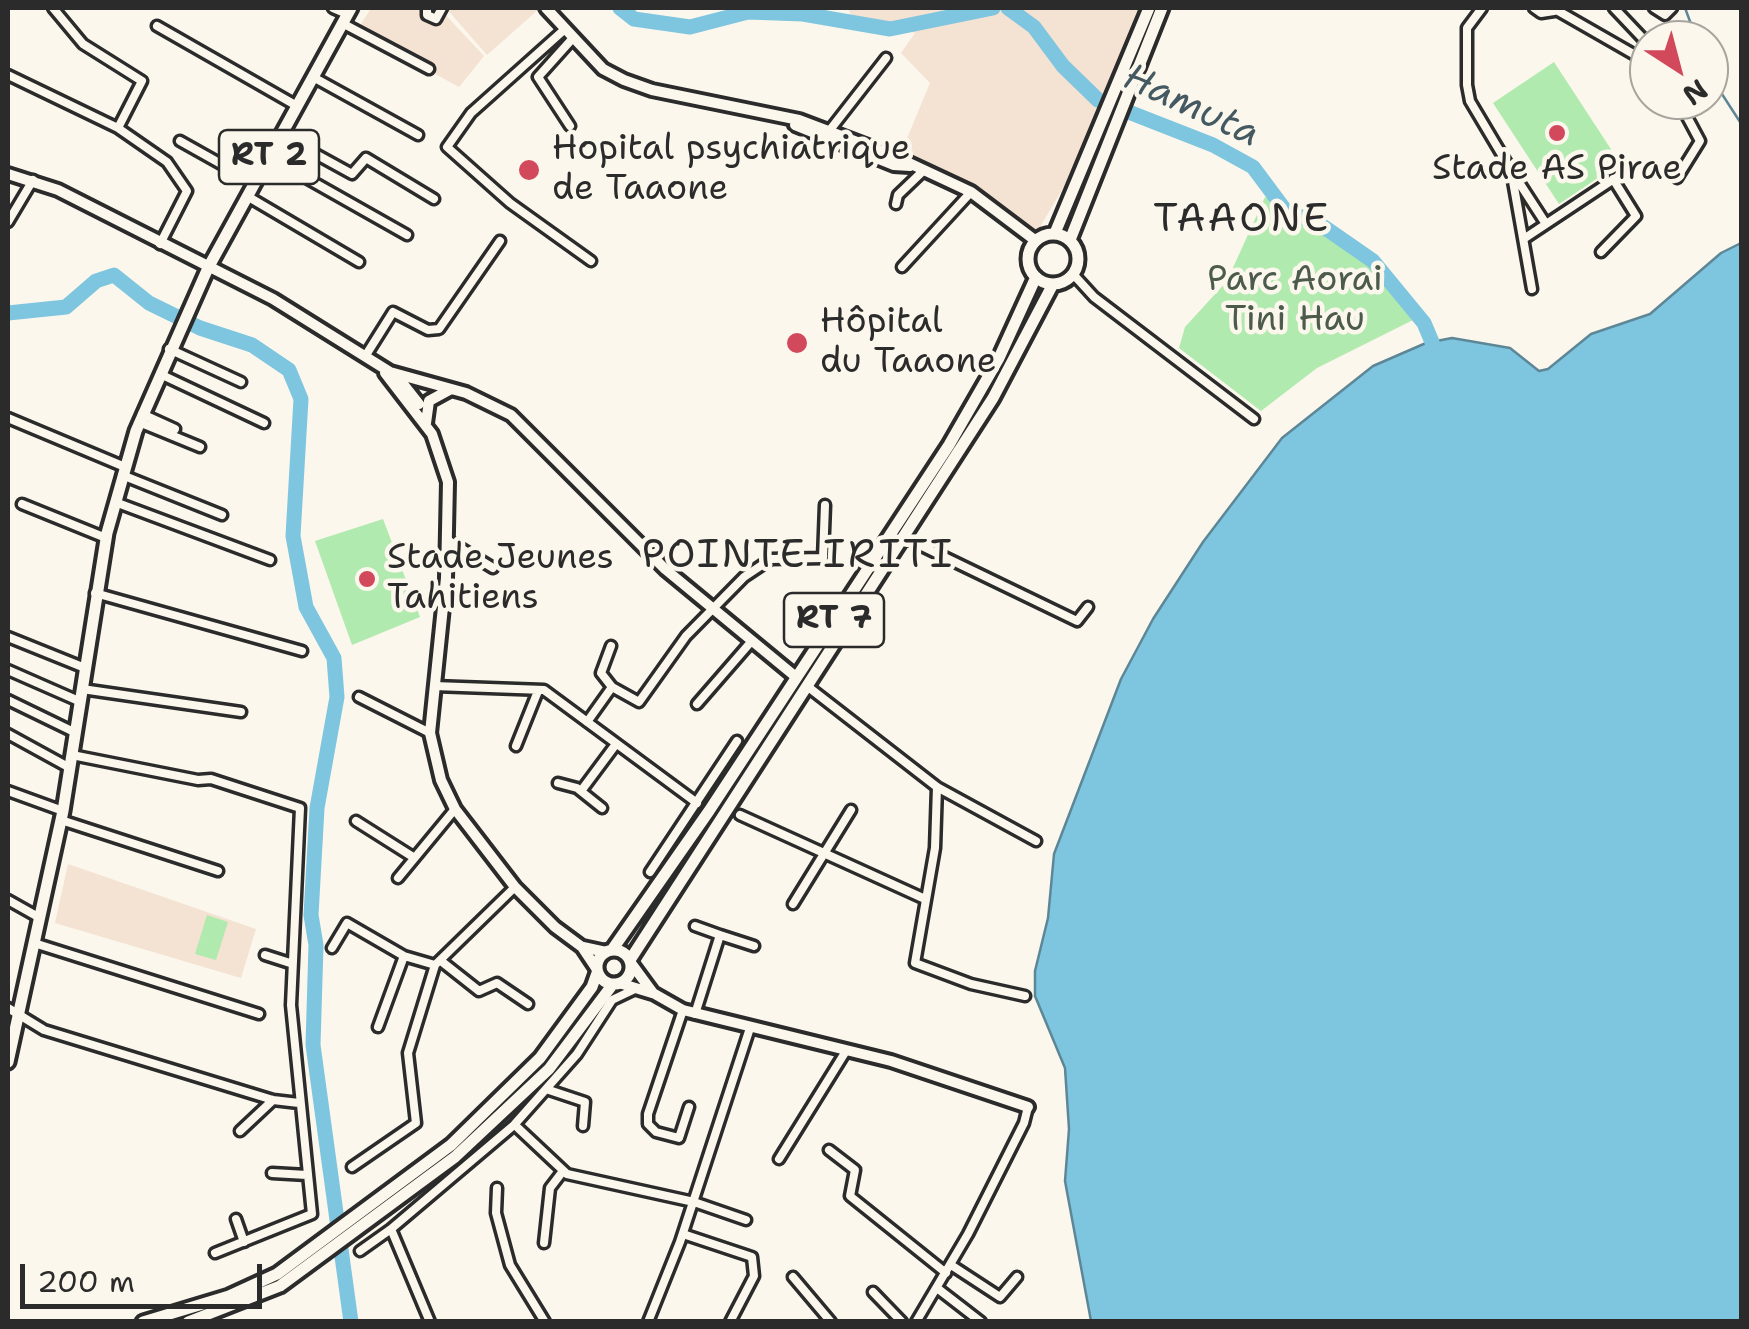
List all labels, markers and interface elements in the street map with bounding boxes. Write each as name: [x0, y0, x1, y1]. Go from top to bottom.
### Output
north arrow: [1629, 20, 1729, 120]
water label: Hamuta: [1116, 56, 1266, 158]
text: N: [1675, 71, 1716, 115]
marker: Stade AS Pirae: [1546, 122, 1568, 144]
place label: Hopital psychiatrique de Taaone: [552, 129, 911, 211]
road number: RT 2: [219, 130, 319, 184]
place label: Stade AS Pirae: [1432, 149, 1682, 191]
marker: Hopital psychiatrique de Taaone: [516, 157, 542, 183]
district label: TAAONE: [1153, 197, 1331, 245]
park label: Parc Aorai Tini Hau: [1207, 260, 1383, 342]
place label: Hôpital du Taaone: [820, 302, 996, 384]
marker: Hôpital du Taaone: [784, 330, 810, 356]
district label: POINTE IRITI: [641, 533, 955, 581]
place label: Stade Jeunes Tahitiens: [387, 538, 614, 620]
marker: Stade Jeunes Tahitiens: [356, 568, 378, 590]
road number: RT 7: [784, 593, 884, 647]
scale bar: [25, 1244, 268, 1306]
text: 200 m: [37, 1261, 135, 1302]

